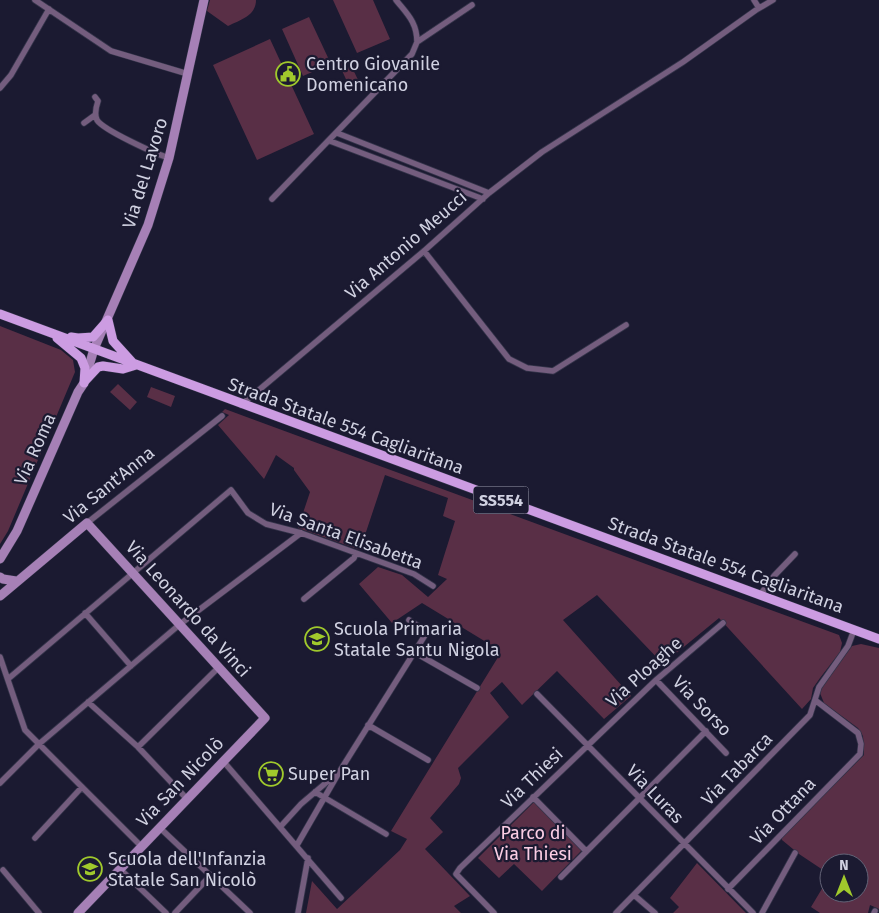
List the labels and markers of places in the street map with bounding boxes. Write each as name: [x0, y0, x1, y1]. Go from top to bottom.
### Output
place label: Centro Giovanile Domenicano: [306, 53, 440, 96]
public building icon: Centro Giovanile Domenicano: [275, 61, 301, 87]
place label: Scuola Primaria Statale Santu Nigola: [334, 618, 500, 661]
school or university icon: Scuola Primaria Statale Santu Nigola: [304, 626, 330, 652]
supermarket icon: Super Pan: [258, 761, 284, 787]
place label: Super Pan: [288, 763, 370, 785]
place label: Scuola dell'Infanzia Statale San Nicolò: [108, 848, 266, 891]
school or university icon: Scuola dell'Infanzia Statale San Nicolò: [77, 856, 103, 882]

